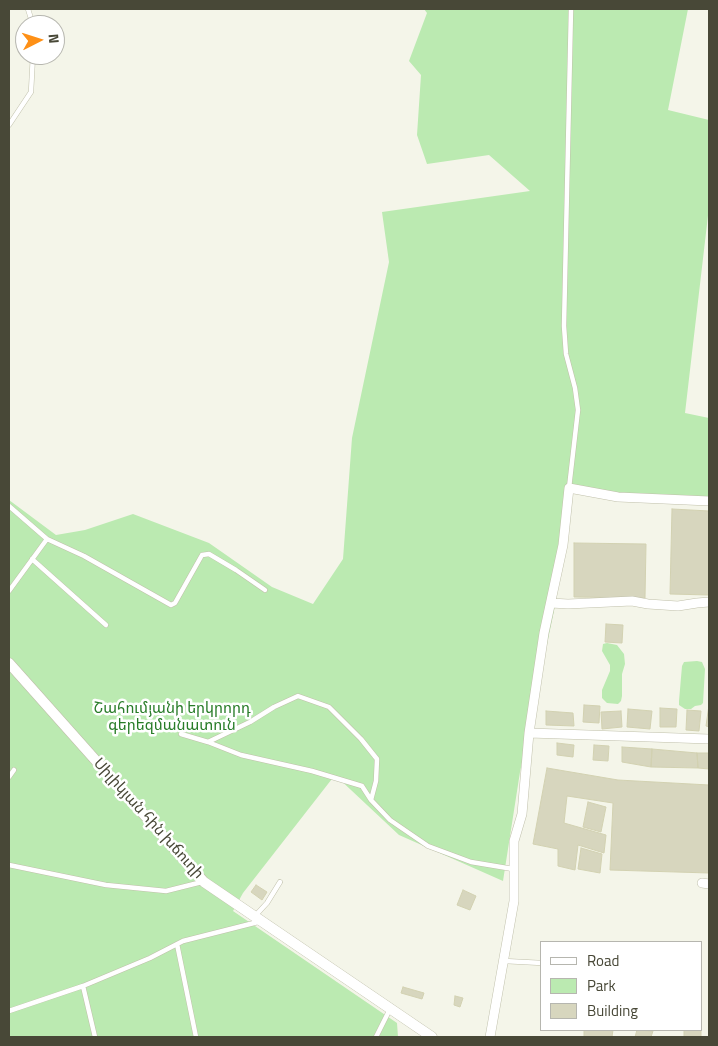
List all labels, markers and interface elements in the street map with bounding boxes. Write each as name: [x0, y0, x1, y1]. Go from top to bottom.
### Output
north arrow: [15, 15, 65, 65]
text: N: [44, 33, 65, 44]
park label: Շահումյանի երկրորդ գերեզմանատուն: [93, 700, 251, 735]
street label: Սիլիկյան հին խճուղի: [89, 755, 207, 883]
legend: [540, 941, 703, 1031]
text: Road: [587, 949, 619, 972]
text: Park: [587, 974, 616, 997]
text: Building: [587, 999, 638, 1022]

